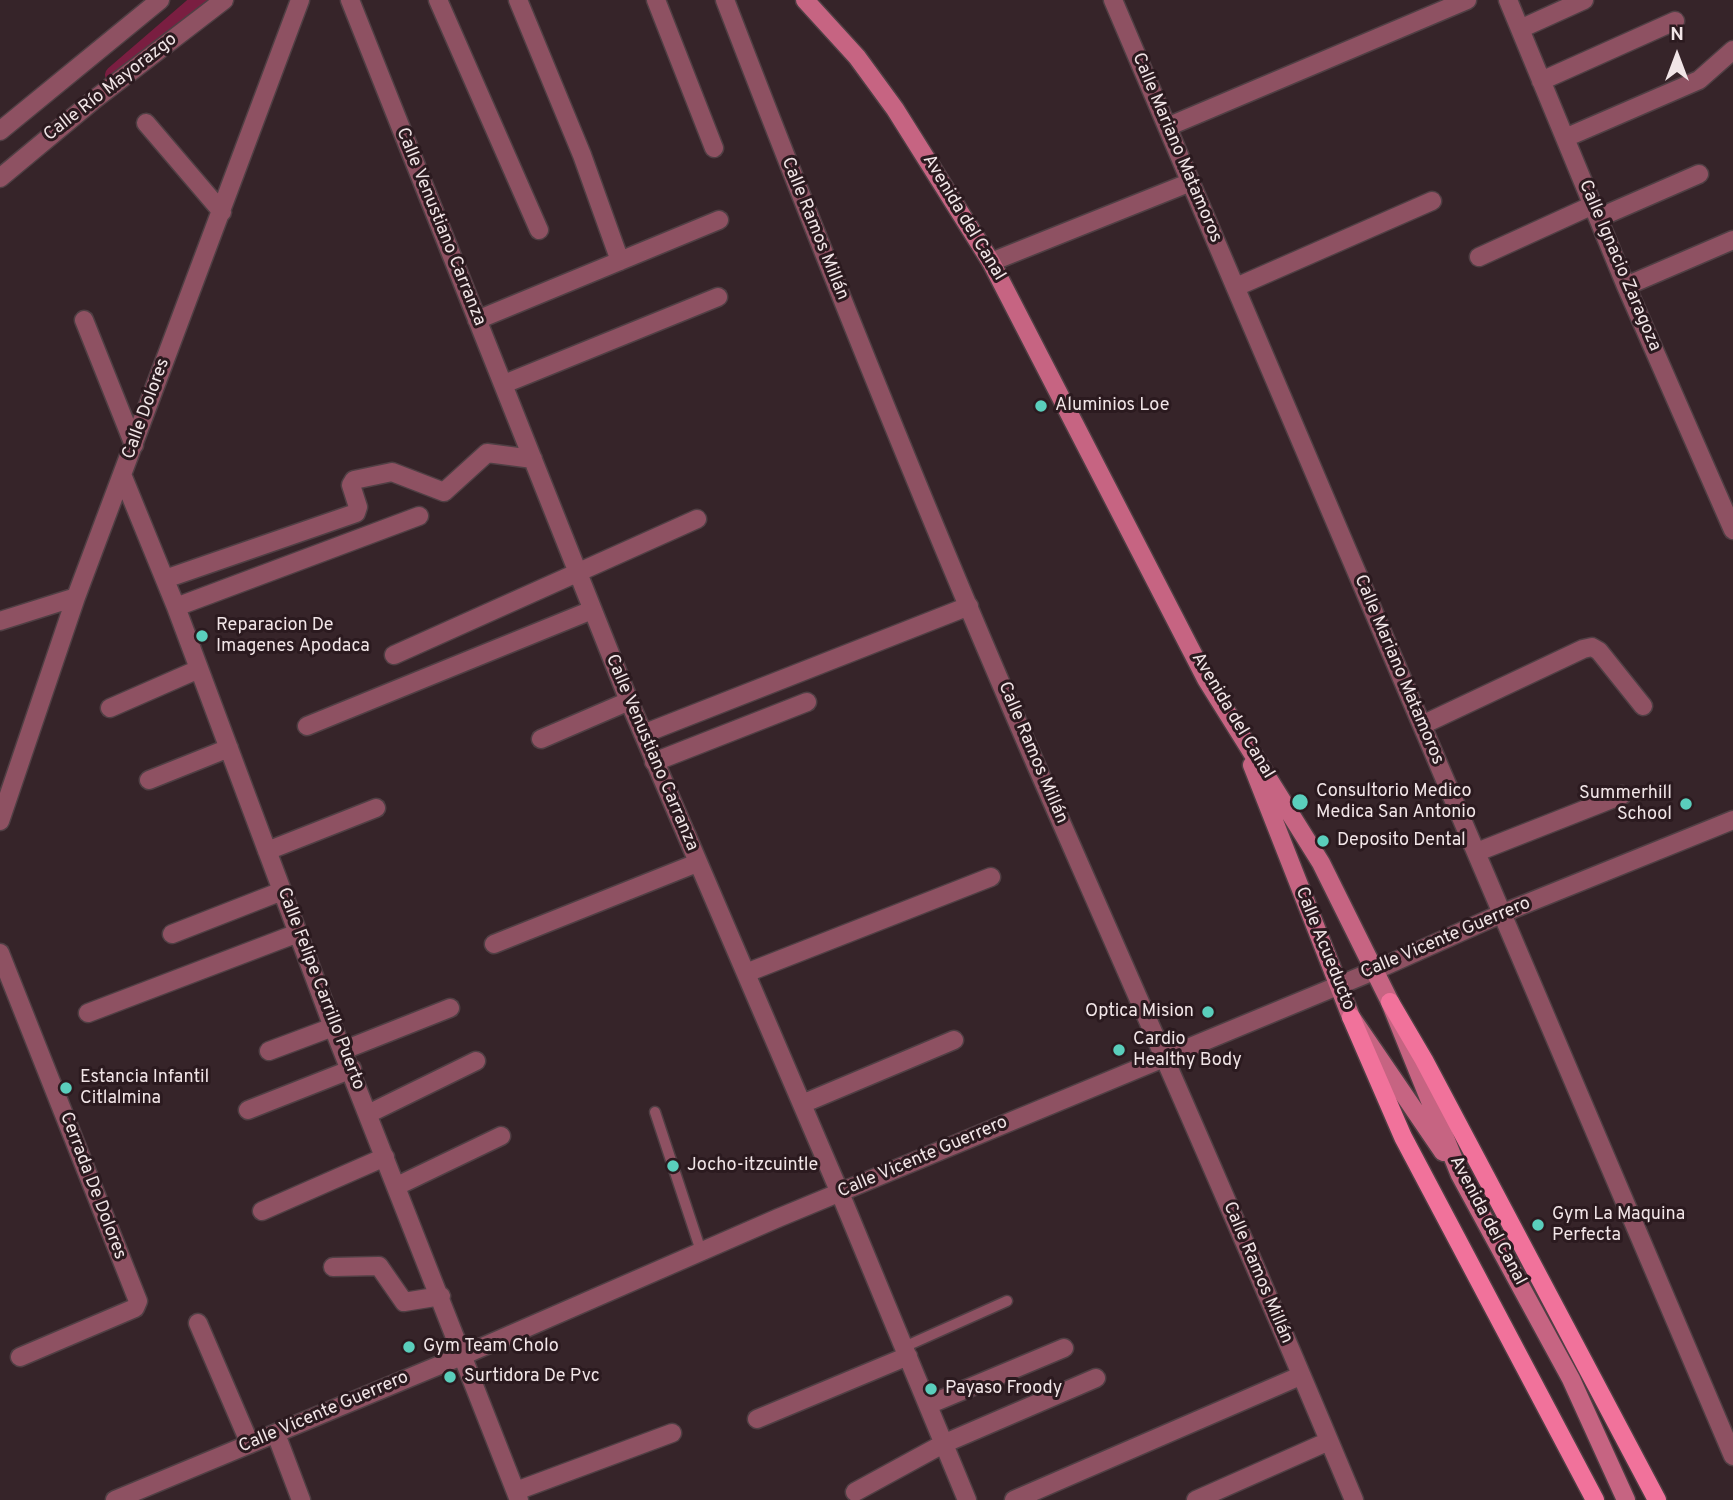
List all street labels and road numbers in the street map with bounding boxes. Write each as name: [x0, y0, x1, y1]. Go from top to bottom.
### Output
street label: Calle Río Mayorazgo: [40, 29, 182, 147]
street label: Calle Mariano Matamoros: [1126, 50, 1226, 246]
street label: Calle Venustiano Carranza: [390, 125, 490, 329]
street label: Avenida del Canal: [917, 151, 1009, 285]
street label: Calle Ramos Millán: [776, 154, 852, 304]
street label: Calle Ignacio Zaragoza: [1573, 177, 1665, 355]
street label: Calle Dolores: [119, 356, 175, 462]
street label: Calle Mariano Matamoros: [1348, 572, 1448, 768]
street label: Avenida del Canal: [1186, 649, 1278, 783]
street label: Calle Venustiano Carranza: [600, 651, 702, 855]
street label: Calle Ramos Millán: [992, 679, 1072, 827]
street label: Calle Acueducto: [1289, 884, 1359, 1014]
street label: Calle Felipe Carrillo Puerto: [271, 885, 369, 1093]
street label: Calle Vicente Guerrero: [1358, 893, 1534, 985]
street label: Cerrada De Dolores: [54, 1109, 130, 1263]
street label: Calle Vicente Guerrero: [835, 1112, 1011, 1204]
street label: Avenida del Canal: [1444, 1153, 1530, 1289]
street label: Calle Ramos Millán: [1217, 1199, 1297, 1347]
street label: Calle Vicente Guerrero: [236, 1367, 412, 1459]

